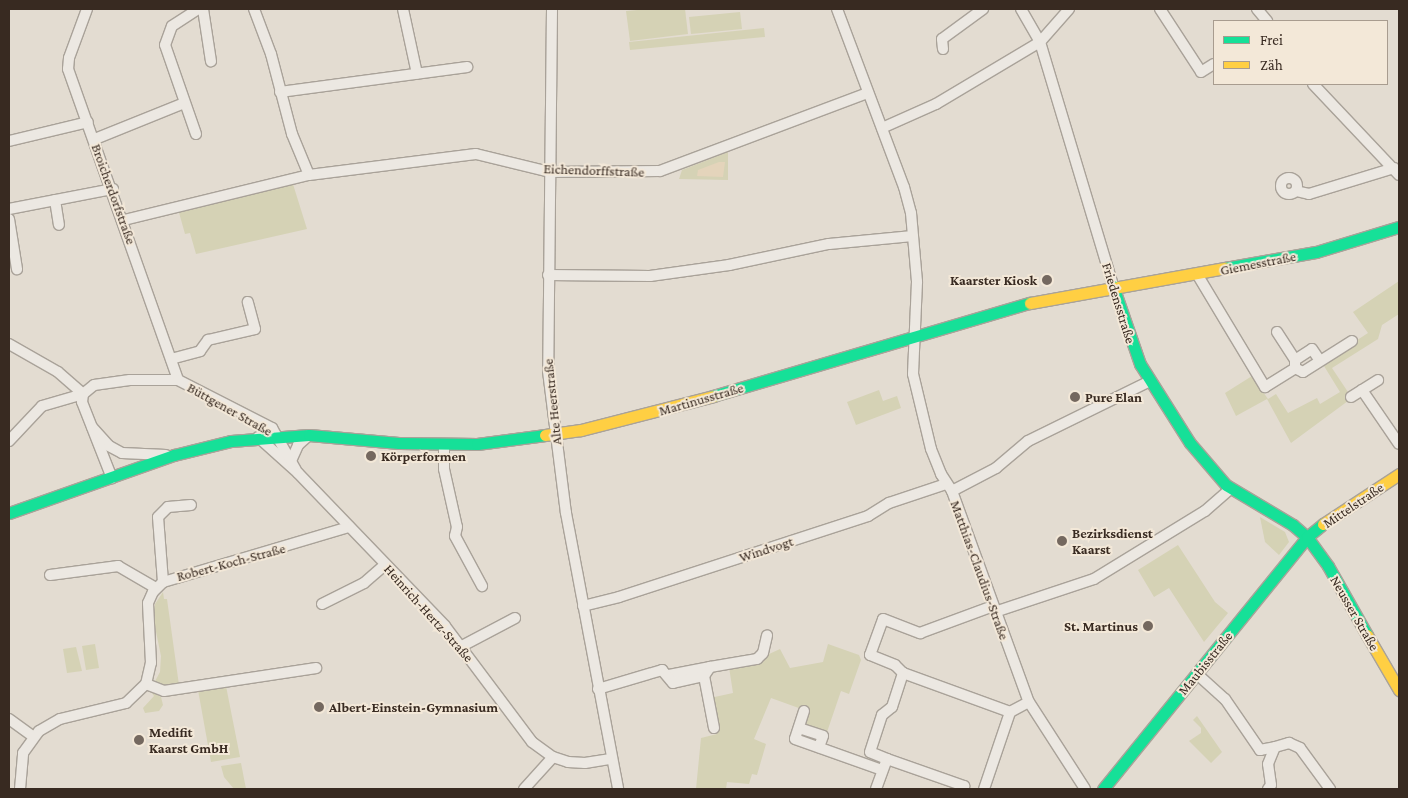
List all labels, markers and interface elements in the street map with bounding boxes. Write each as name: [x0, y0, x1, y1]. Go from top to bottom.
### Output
legend: [1213, 20, 1388, 85]
text: Frei: [1260, 32, 1283, 48]
text: Zäh: [1260, 57, 1283, 73]
street label: Broicherdorfstraße: [88, 141, 140, 247]
street label: Eichendorffstraße: [543, 160, 645, 180]
street label: Giemesstraße: [1219, 247, 1297, 279]
street label: Friedensstraße: [1099, 261, 1139, 345]
place label: Kaarster Kiosk: [950, 272, 1037, 288]
marker: Kaarster Kiosk: [1041, 274, 1053, 286]
street label: Alte Heerstraße: [539, 358, 565, 446]
street label: Büttgener Straße: [185, 379, 275, 439]
street label: Martinusstraße: [657, 379, 745, 419]
place label: Pure Elan: [1085, 389, 1142, 405]
marker: Pure Elan: [1069, 391, 1081, 403]
place label: Körperformen: [381, 448, 466, 464]
marker: Körperformen: [365, 450, 377, 462]
street label: Mittelstraße: [1319, 479, 1387, 531]
street label: Matthias-Claudius-Straße: [947, 498, 1013, 642]
place label: Bezirksdienst Kaarst: [1072, 525, 1153, 558]
street label: Windvogt: [737, 532, 795, 566]
marker: Bezirksdienst Kaarst: [1056, 535, 1068, 547]
street label: Robert-Koch-Straße: [175, 539, 287, 585]
street label: Heinrich-Hertz-Straße: [381, 561, 477, 665]
street label: Neusser Straße: [1327, 573, 1383, 653]
place label: St. Martinus: [1064, 618, 1138, 634]
marker: St. Martinus: [1142, 620, 1154, 632]
street label: Maubisstraße: [1174, 628, 1236, 698]
place label: Albert-Einstein-Gymnasium: [329, 699, 498, 715]
marker: Albert-Einstein-Gymnasium: [313, 701, 325, 713]
place label: Medifit Kaarst GmbH: [149, 724, 228, 756]
marker: Medifit Kaarst GmbH: [133, 734, 145, 746]

